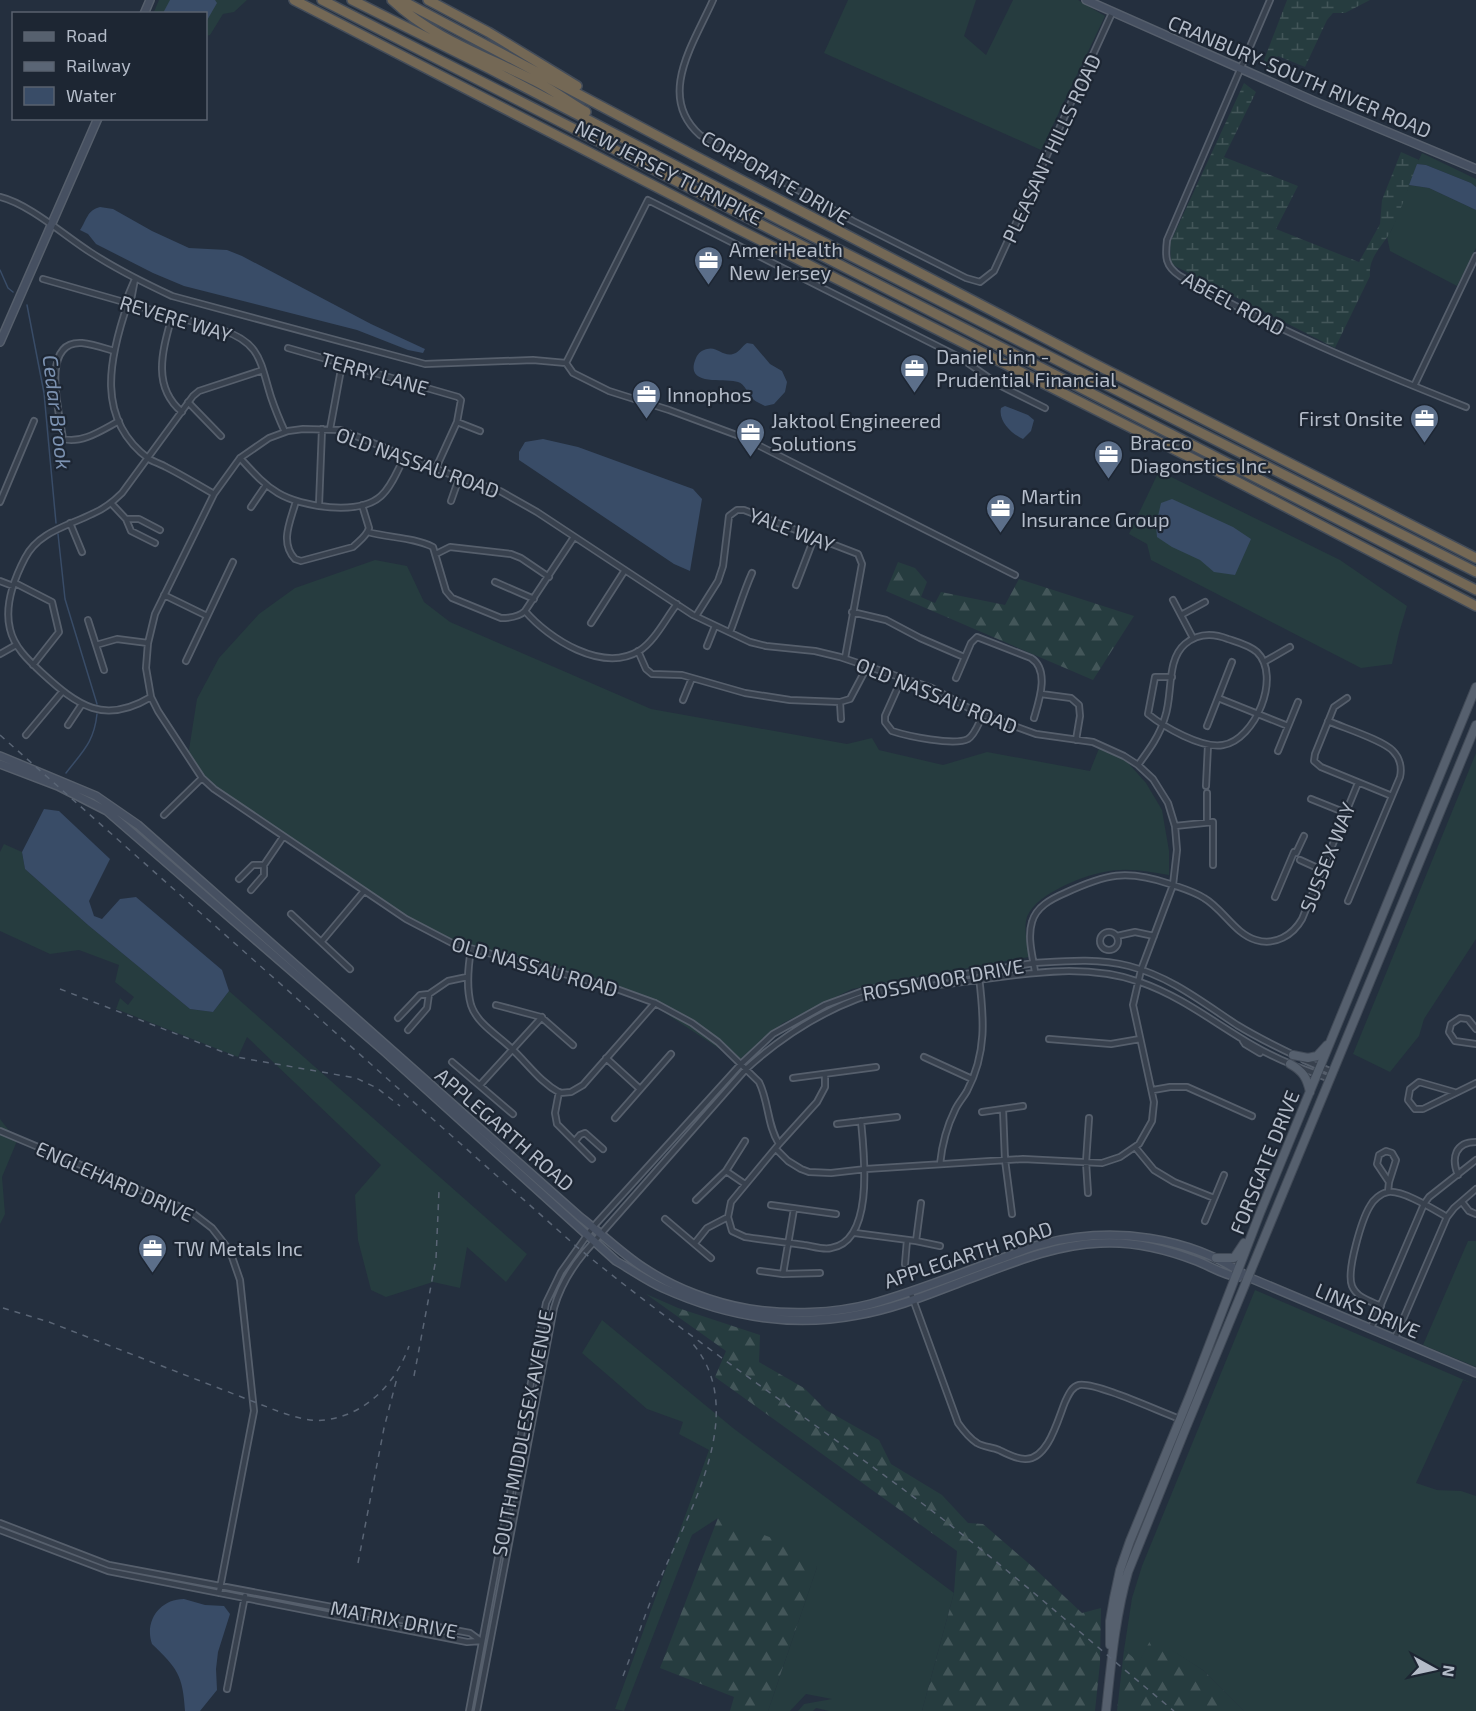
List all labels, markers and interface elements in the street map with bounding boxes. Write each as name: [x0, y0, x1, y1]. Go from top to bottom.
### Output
street label: CRANBURY-SOUTH RIVER ROAD: [1165, 10, 1435, 142]
legend: [12, 12, 207, 120]
text: Road: [66, 24, 107, 46]
street label: PLEASANT HILLS ROAD: [997, 50, 1105, 246]
text: Railway: [66, 54, 131, 76]
text: Water: [66, 84, 116, 106]
street label: NEW JERSEY TURNPIKE: [571, 114, 767, 230]
street label: CORPORATE DRIVE: [698, 125, 854, 229]
place label: AmeriHealth New Jersey: [729, 237, 843, 284]
office icon: AmeriHealth New Jersey: [692, 244, 724, 286]
street label: ABEEL ROAD: [1179, 266, 1289, 340]
street label: REVERE WAY: [117, 290, 236, 347]
place label: Daniel Linn - Prudential Financial: [936, 344, 1116, 391]
street label: TERRY LANE: [319, 346, 431, 400]
office icon: Daniel Linn - Prudential Financial: [899, 352, 931, 394]
water label: Cedar Brook: [39, 353, 77, 471]
office icon: Innophos: [630, 378, 662, 420]
place label: Innophos: [667, 382, 752, 406]
office icon: First Onsite: [1408, 402, 1440, 444]
place label: First Onsite: [1299, 406, 1403, 430]
place label: Jaktool Engineered Solutions: [771, 408, 941, 455]
office icon: Jaktool Engineered Solutions: [734, 416, 766, 458]
street label: OLD NASSAU ROAD: [333, 421, 503, 503]
place label: Bracco Diagonstics Inc.: [1130, 430, 1272, 477]
office icon: Bracco Diagonstics Inc.: [1093, 438, 1125, 480]
place label: Martin Insurance Group: [1021, 484, 1170, 531]
office icon: Martin Insurance Group: [984, 492, 1016, 534]
street label: YALE WAY: [746, 502, 839, 556]
street label: OLD NASSAU ROAD: [853, 652, 1021, 738]
street label: SUSSEX WAY: [1294, 798, 1360, 915]
street label: OLD NASSAU ROAD: [449, 931, 621, 1001]
street label: ROSSMOOR DRIVE: [860, 953, 1026, 1005]
street label: APPLEGARTH ROAD: [431, 1062, 579, 1196]
street label: FORSGATE DRIVE: [1224, 1087, 1304, 1237]
street label: ENGLEHARD DRIVE: [33, 1136, 197, 1226]
street label: APPLEGARTH ROAD: [881, 1215, 1055, 1293]
office icon: TW Metals Inc: [137, 1232, 169, 1274]
place label: TW Metals Inc: [174, 1236, 303, 1260]
street label: LINKS DRIVE: [1312, 1277, 1424, 1343]
street label: SOUTH MIDDLESEX AVENUE: [486, 1308, 558, 1558]
street label: MATRIX DRIVE: [328, 1595, 460, 1643]
north arrow: [1404, 1639, 1464, 1699]
text: N: [1439, 1664, 1460, 1678]

